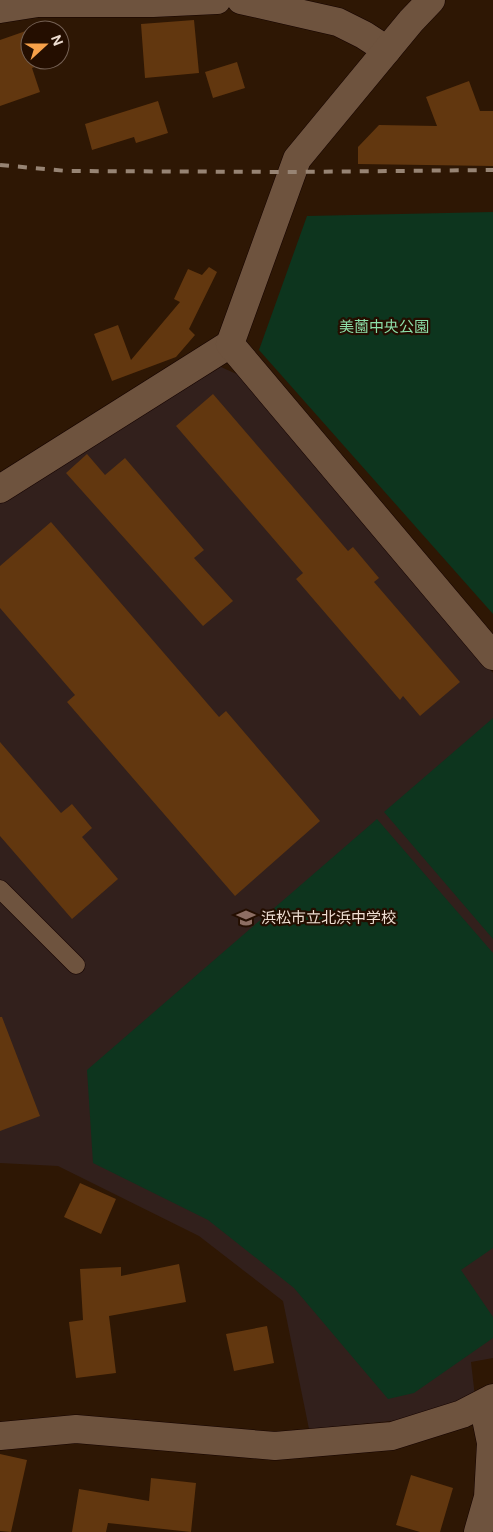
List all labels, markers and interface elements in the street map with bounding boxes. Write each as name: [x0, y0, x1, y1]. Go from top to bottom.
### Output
north arrow: [20, 20, 70, 70]
text: N: [47, 32, 67, 48]
park label: 美薗中央公園: [339, 317, 429, 337]
school or university icon: 浜松市立北浜中学校: [235, 907, 257, 929]
place label: 浜松市立北浜中学校: [261, 908, 396, 928]

